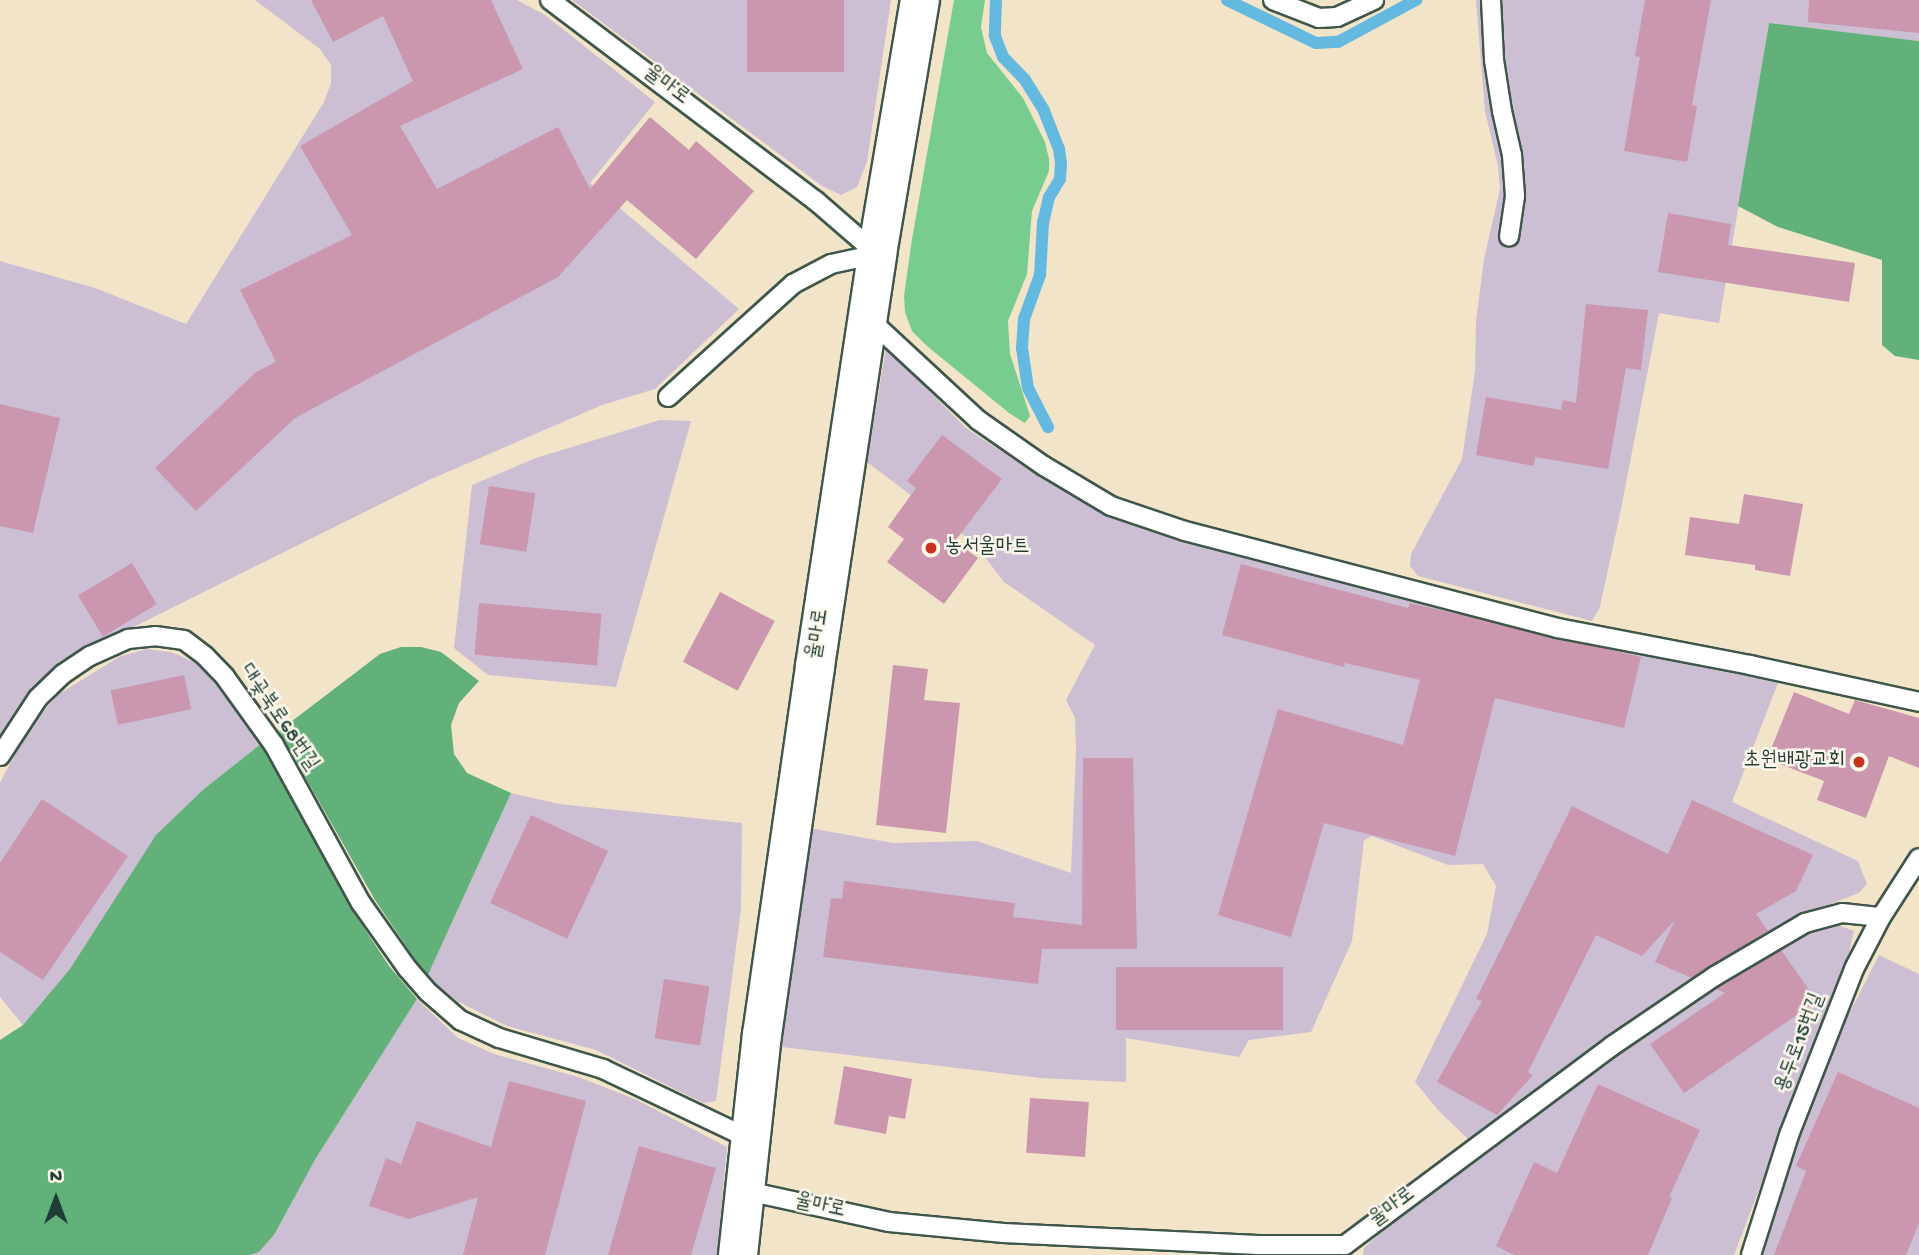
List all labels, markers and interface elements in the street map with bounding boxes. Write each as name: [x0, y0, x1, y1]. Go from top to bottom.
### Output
street label: 율마로: [638, 61, 694, 111]
place label: 농서울마트: [945, 535, 1029, 561]
marker: 농서울마트: [923, 540, 939, 556]
street label: 율마로: [803, 607, 835, 661]
street label: 대곶북로68번길: [233, 660, 323, 776]
place label: 초원배광교회: [1744, 749, 1845, 775]
marker: 초원배광교회: [1851, 754, 1867, 770]
street label: 용두로15번길: [1771, 990, 1831, 1096]
north arrow: [21, 1164, 91, 1234]
text: N: [50, 1166, 62, 1189]
street label: 율마로: [1365, 1183, 1421, 1233]
street label: 율마로: [793, 1189, 847, 1225]

